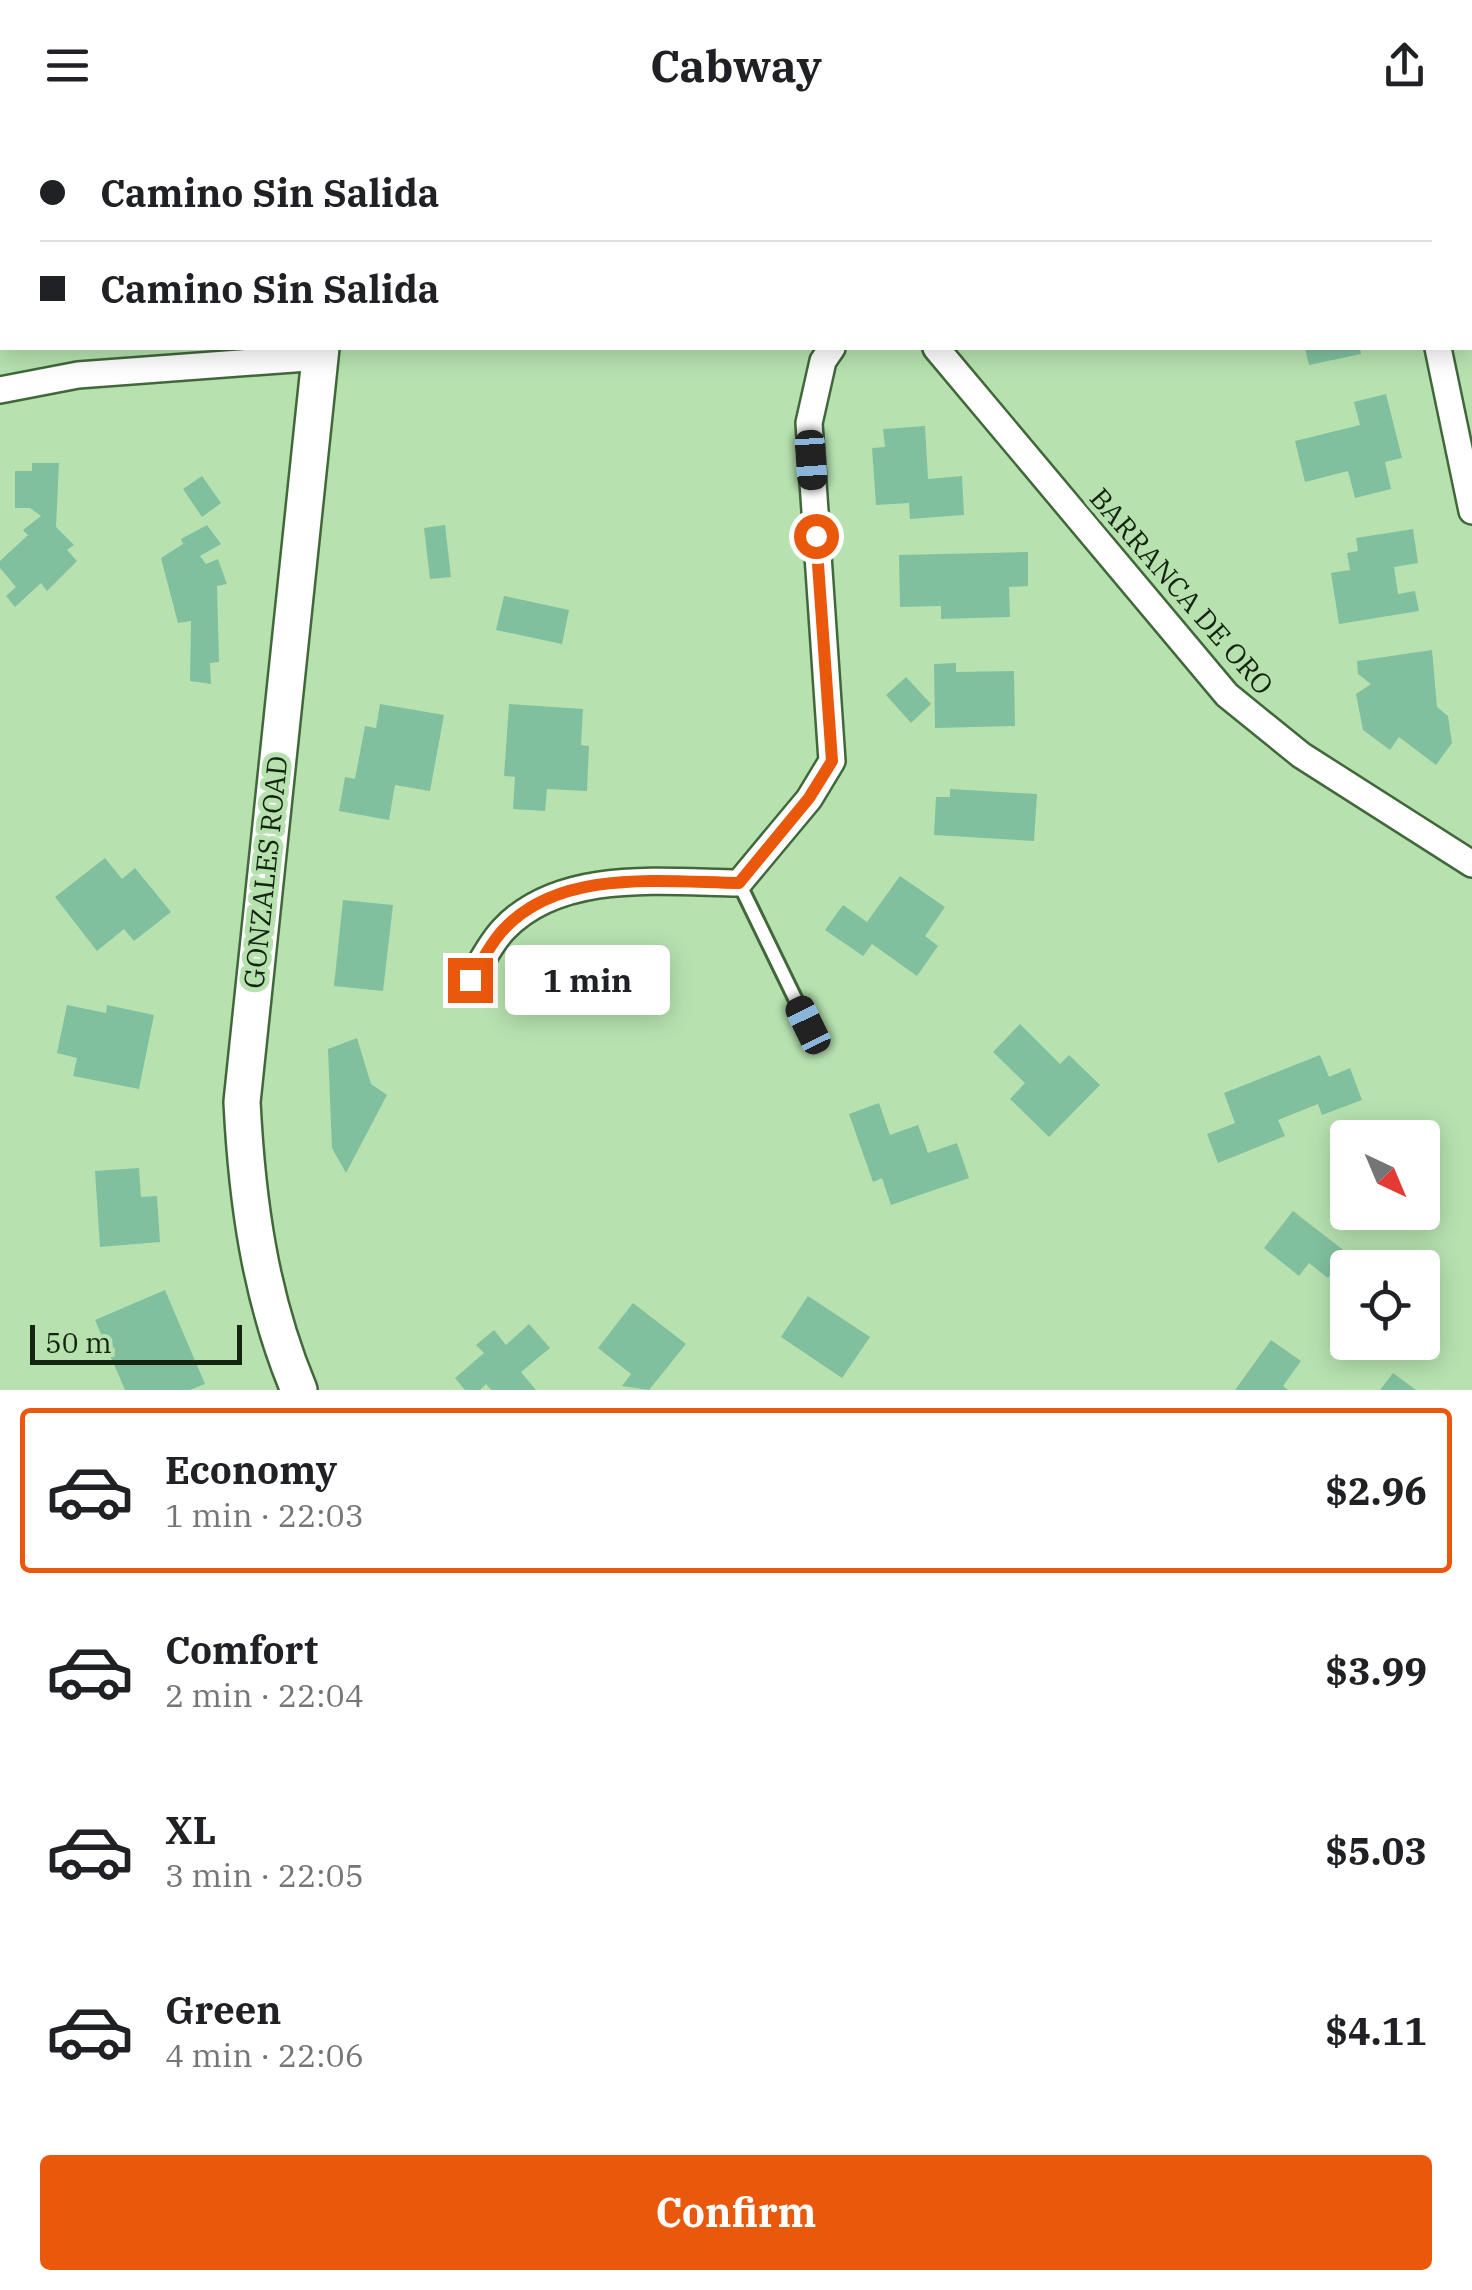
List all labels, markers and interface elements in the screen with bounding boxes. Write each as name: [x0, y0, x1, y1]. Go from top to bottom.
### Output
text: Cabway: [650, 36, 822, 94]
icon: menu: [40, 38, 95, 93]
icon: share: [1377, 38, 1432, 93]
text: Camino Sin Salida: [100, 168, 439, 217]
text: Camino Sin Salida: [100, 264, 439, 313]
car: [794, 429, 828, 491]
street label: BARRANCA DE ORO: [1082, 480, 1282, 702]
route start: [794, 514, 839, 559]
street label: GONZALES ROAD: [234, 754, 296, 990]
callout: 1 min: [505, 945, 670, 1015]
route end: [448, 958, 493, 1003]
text: 1 min: [543, 959, 632, 1001]
car: [781, 991, 835, 1059]
north arrow: [1330, 1120, 1440, 1230]
map controls: [1330, 1120, 1440, 1360]
button: locate: [1330, 1250, 1440, 1360]
scale bar: [30, 1320, 242, 1364]
text: 50 m: [45, 1324, 112, 1361]
text: Economy: [165, 1445, 337, 1494]
icon: car: [45, 1446, 135, 1536]
text: $2.96: [1325, 1466, 1427, 1515]
text: 1 min · 22:03: [165, 1494, 364, 1536]
text: Comfort: [165, 1625, 318, 1674]
icon: car: [45, 1626, 135, 1716]
text: $3.99: [1325, 1646, 1427, 1695]
text: 2 min · 22:04: [165, 1674, 364, 1716]
text: XL: [165, 1805, 216, 1854]
icon: car: [45, 1806, 135, 1896]
text: $5.03: [1325, 1826, 1427, 1875]
text: 3 min · 22:05: [165, 1854, 364, 1896]
text: Green: [165, 1985, 281, 2034]
icon: car: [45, 1986, 135, 2076]
text: $4.11: [1325, 2006, 1427, 2055]
text: 4 min · 22:06: [165, 2034, 364, 2076]
button: Confirm: [40, 2155, 1432, 2270]

